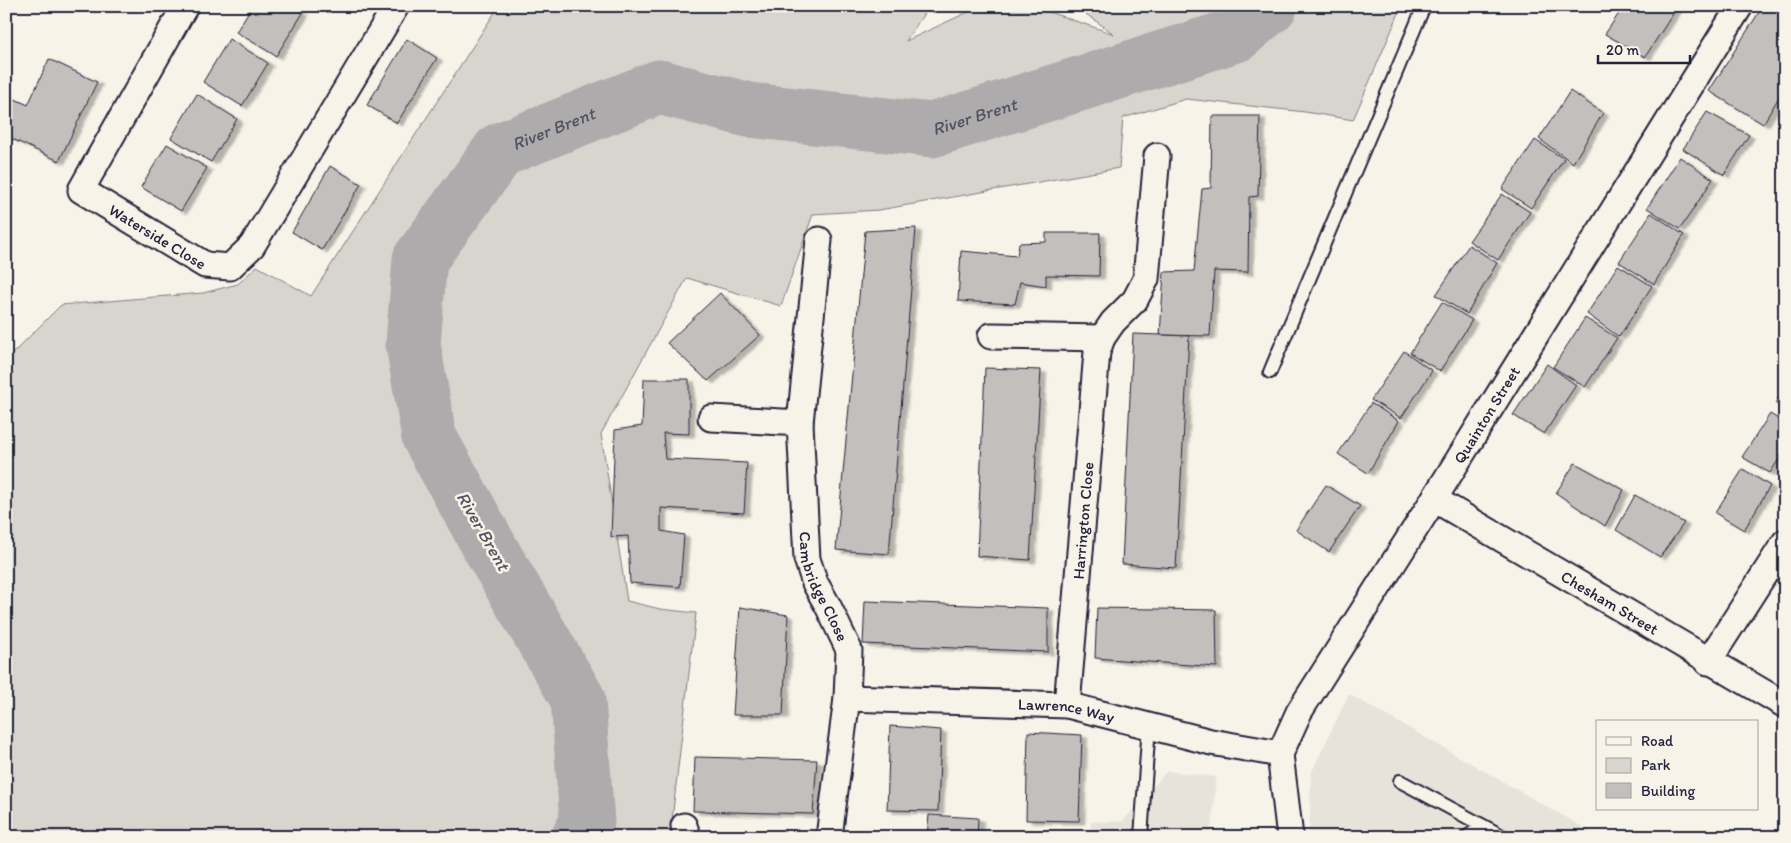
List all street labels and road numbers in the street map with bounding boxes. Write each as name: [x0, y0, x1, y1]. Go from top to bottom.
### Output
street label: Waterside Close: [106, 200, 210, 273]
street label: Quainton Street: [1449, 363, 1524, 467]
street label: Harrington Close: [1068, 461, 1097, 580]
street label: Cambridge Close: [796, 531, 853, 644]
street label: Chesham Street: [1558, 566, 1662, 638]
street label: Lawrence Way: [1018, 694, 1117, 726]

